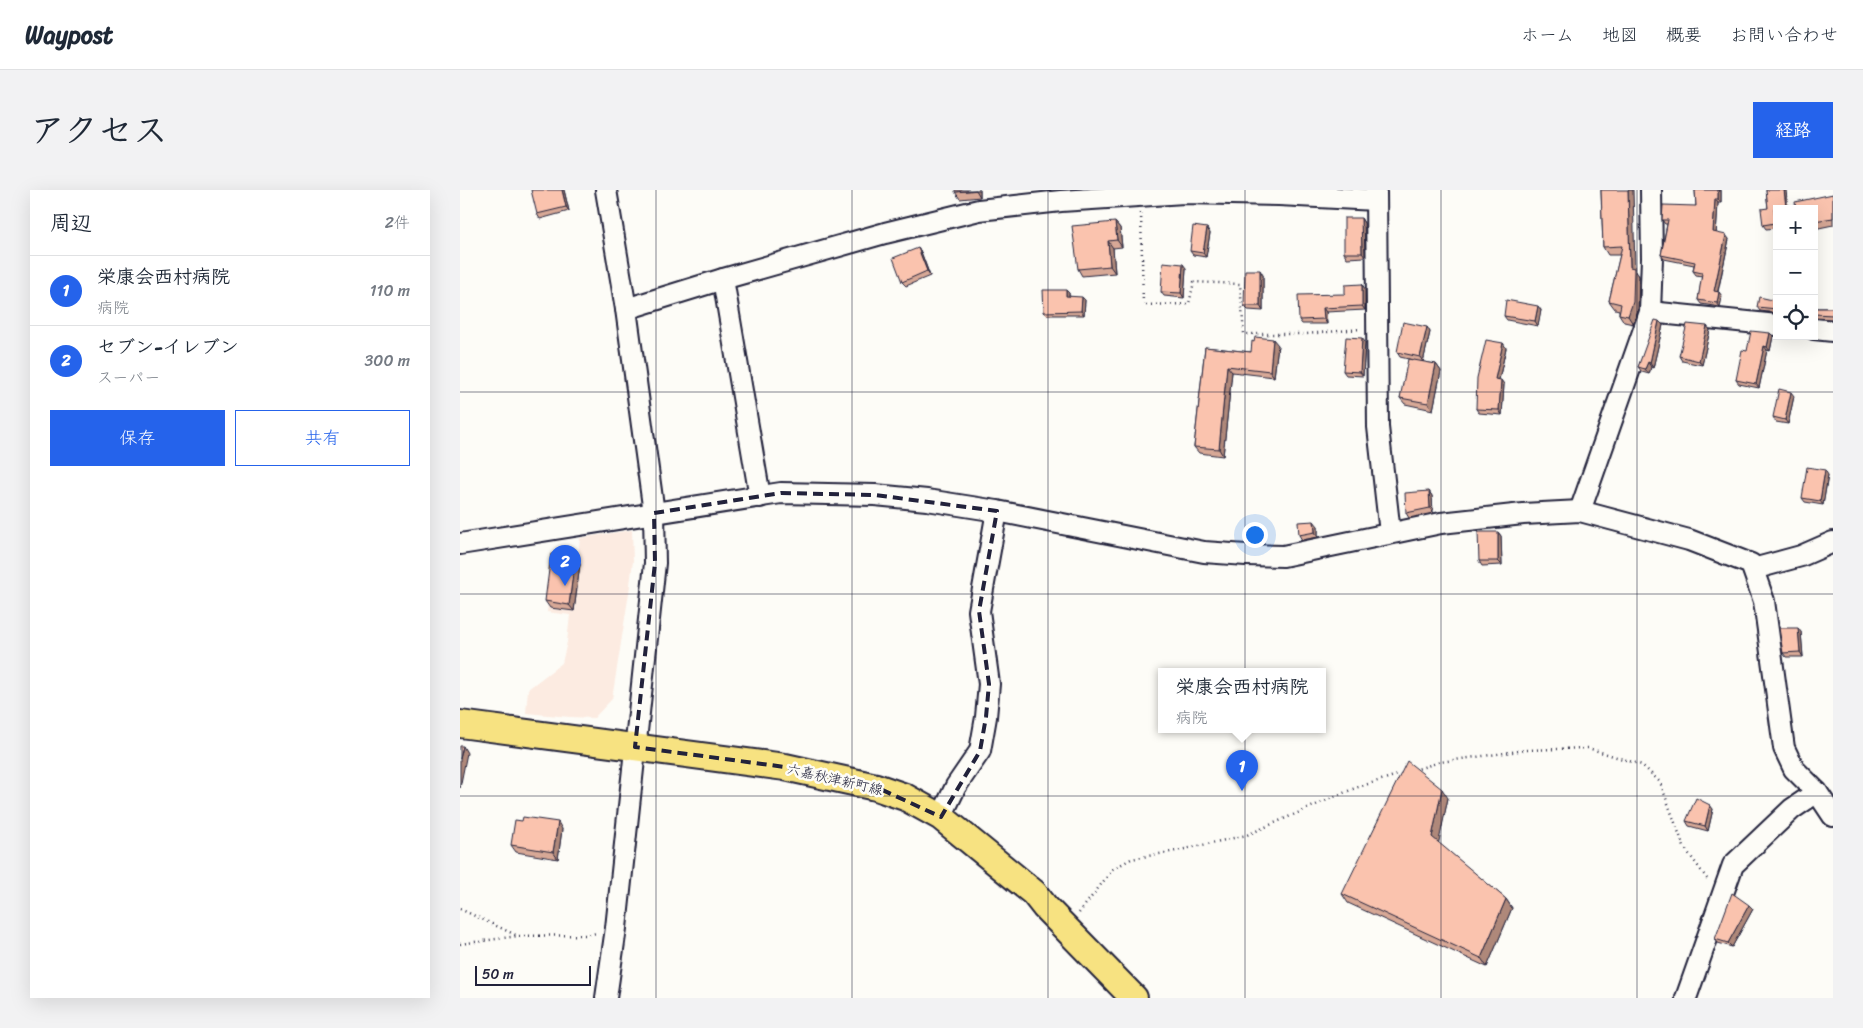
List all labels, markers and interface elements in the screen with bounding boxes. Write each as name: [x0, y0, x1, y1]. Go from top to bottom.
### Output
text: Waypost: [25, 14, 113, 56]
text: ホーム: [1521, 19, 1574, 51]
text: 地図: [1602, 19, 1638, 51]
text: 概要: [1666, 19, 1702, 51]
text: お問い合わせ: [1730, 19, 1838, 51]
text: アクセス: [30, 99, 168, 161]
button: 経路: [1753, 102, 1833, 158]
text: 周辺: [50, 204, 92, 242]
map controls: [1773, 205, 1818, 340]
button: +: [1773, 205, 1818, 250]
text: 2件: [385, 208, 410, 237]
button: −: [1773, 250, 1818, 295]
text: 栄康会西村病院: [97, 260, 230, 293]
text: 1: [63, 276, 69, 305]
text: 110 m: [370, 276, 410, 305]
text: 病院: [97, 293, 129, 322]
button: locate: [1773, 295, 1818, 340]
text: セブン-イレブン: [97, 330, 239, 363]
text: 2: [61, 346, 71, 375]
text: 300 m: [365, 346, 410, 375]
text: スーパー: [97, 363, 160, 392]
button: 保存: [50, 410, 225, 466]
button: 共有: [235, 410, 410, 466]
your location: [1242, 522, 1268, 548]
pin: 2: [549, 545, 581, 586]
popup: [1158, 668, 1326, 733]
text: 栄康会西村病院: [1175, 670, 1309, 703]
text: 病院: [1175, 703, 1208, 732]
pin: 1: [1226, 750, 1258, 791]
street label: 六嘉秋津新町線: [784, 756, 885, 803]
text: 50 m: [482, 962, 514, 987]
scale bar: [475, 963, 591, 986]

